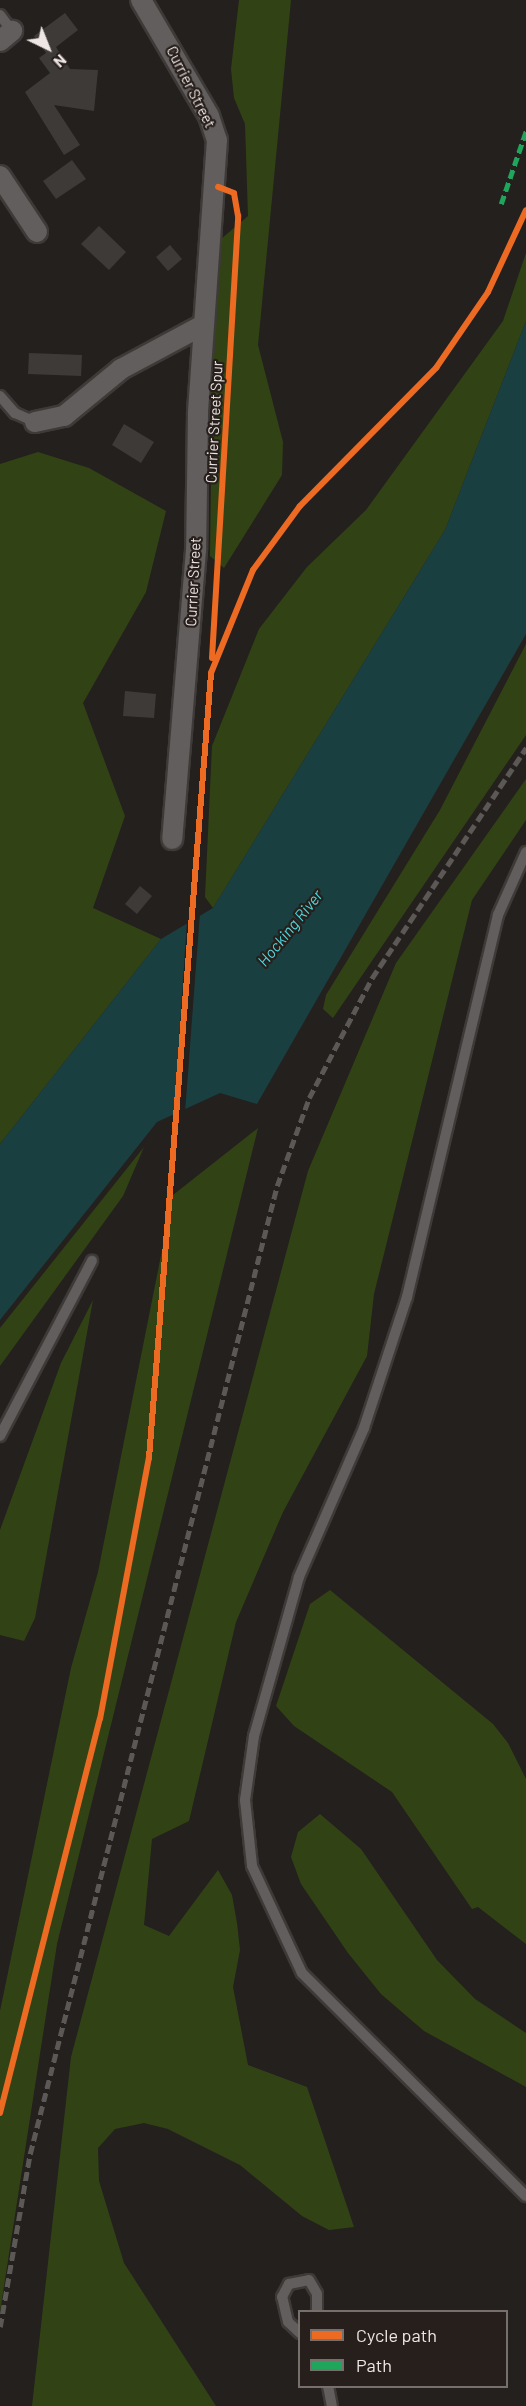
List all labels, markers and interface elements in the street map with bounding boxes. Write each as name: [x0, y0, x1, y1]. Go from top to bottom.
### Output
north arrow: [18, 18, 78, 78]
street label: Currier Street: [163, 43, 219, 131]
text: N: [50, 51, 71, 72]
street label: Currier Street Spur: [202, 360, 226, 484]
street label: Currier Street: [182, 537, 204, 627]
water label: Hocking River: [253, 886, 327, 970]
legend: [298, 2310, 508, 2388]
text: Cycle path: [356, 2324, 437, 2346]
text: Path: [356, 2354, 392, 2376]

